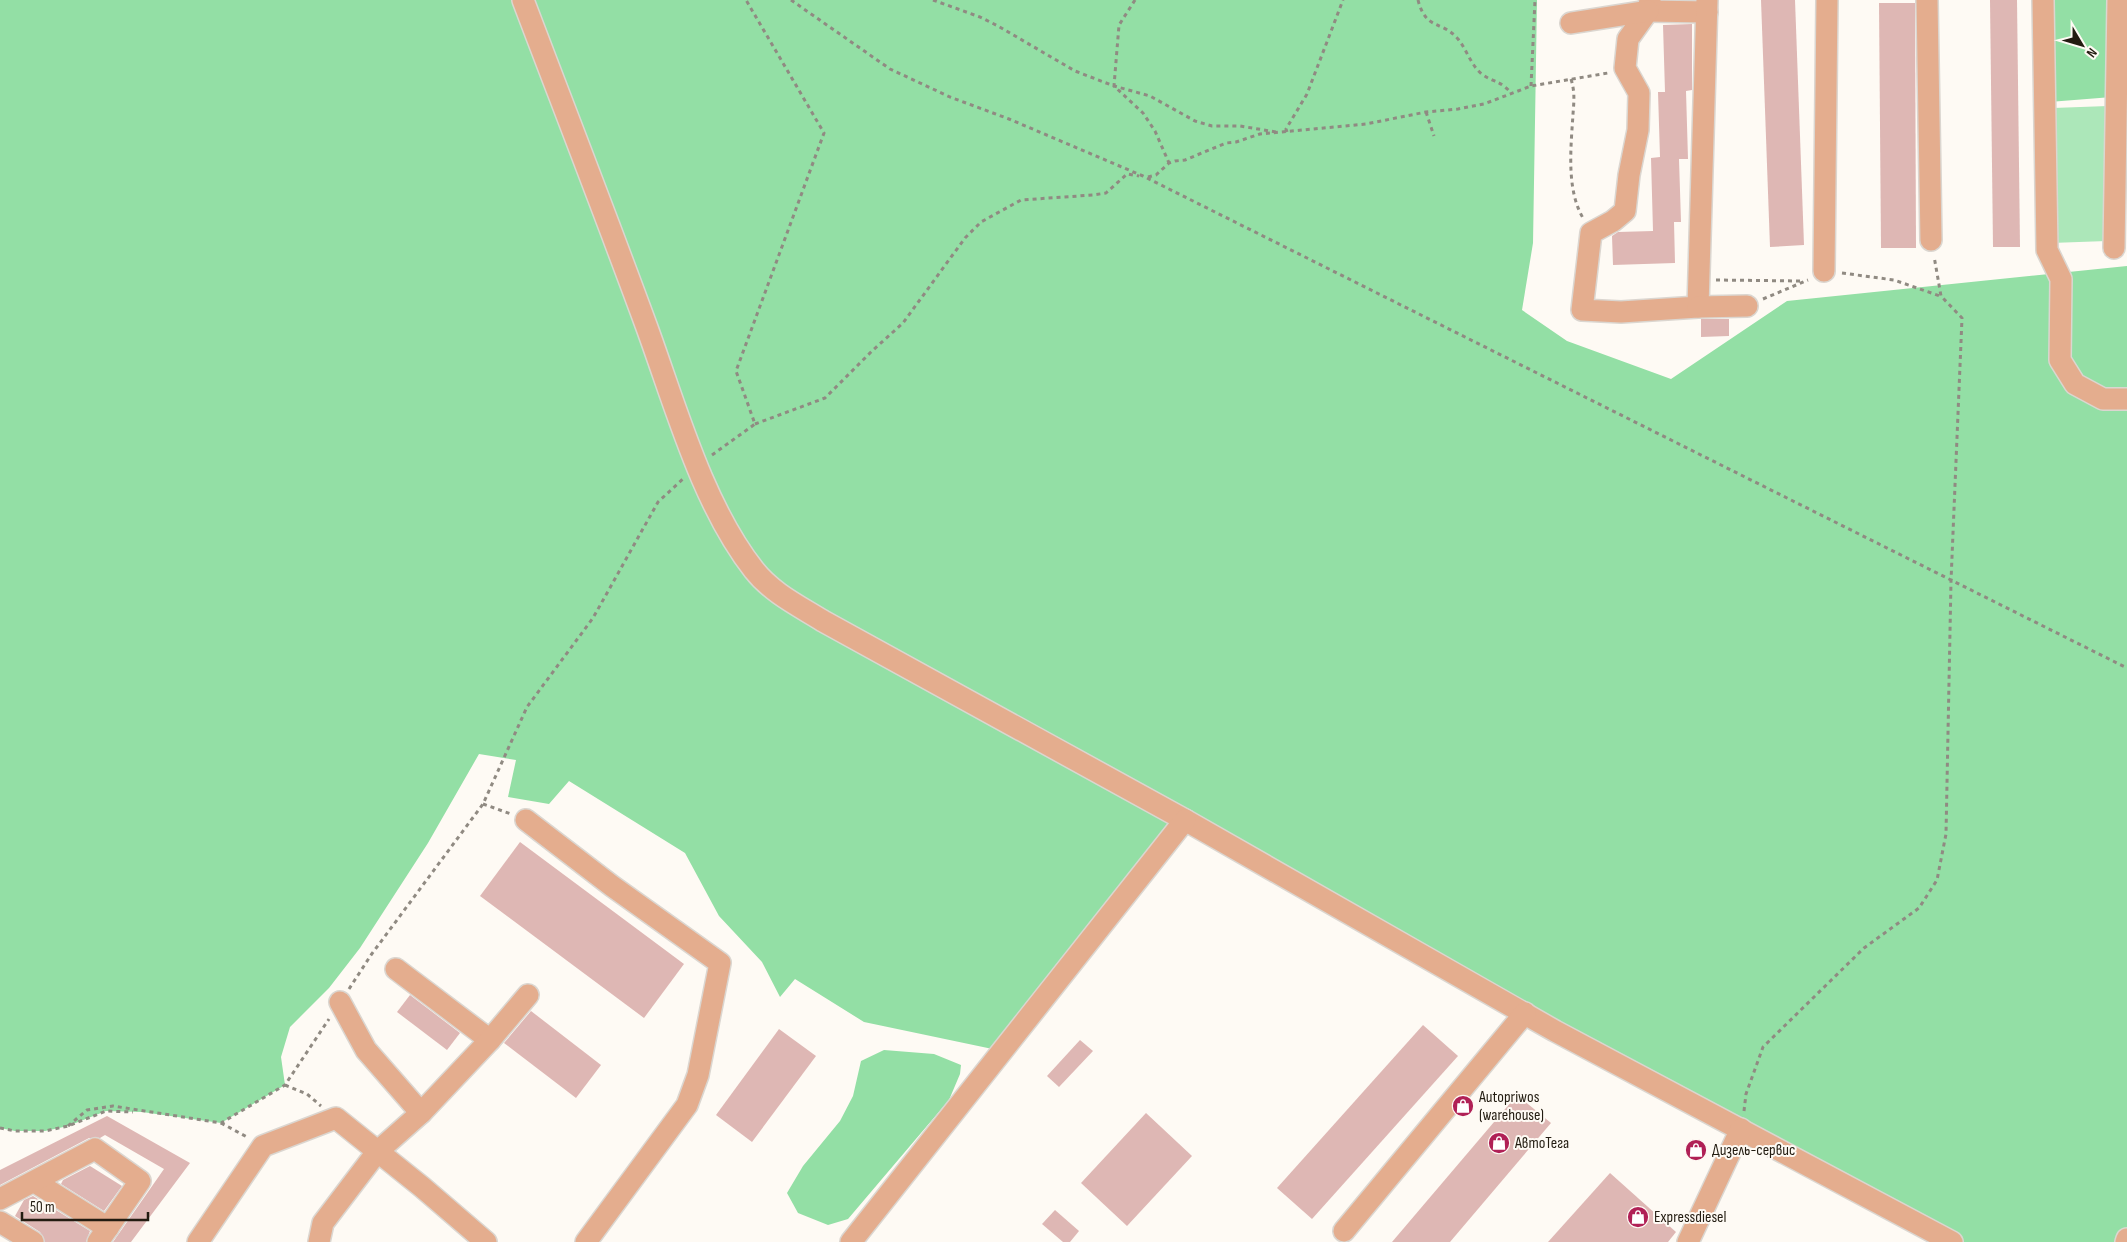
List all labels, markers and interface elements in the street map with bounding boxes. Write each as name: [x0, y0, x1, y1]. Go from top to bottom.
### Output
north arrow: [2057, 20, 2107, 70]
text: N: [2083, 45, 2101, 61]
place label: Autopriwos (warehouse): [1478, 1088, 1544, 1125]
shop icon: Autopriwos (warehouse): [1451, 1094, 1475, 1118]
shop icon: АвтоТега: [1487, 1131, 1511, 1155]
place label: АвтоТега: [1514, 1134, 1569, 1153]
shop icon: Дизель-сервис: [1684, 1138, 1708, 1162]
place label: Дизель-сервис: [1712, 1141, 1795, 1160]
scale bar: [22, 1190, 149, 1222]
text: 50 m: [30, 1198, 55, 1217]
shop icon: Expressdiesel: [1626, 1205, 1650, 1229]
place label: Expressdiesel: [1654, 1208, 1727, 1227]

